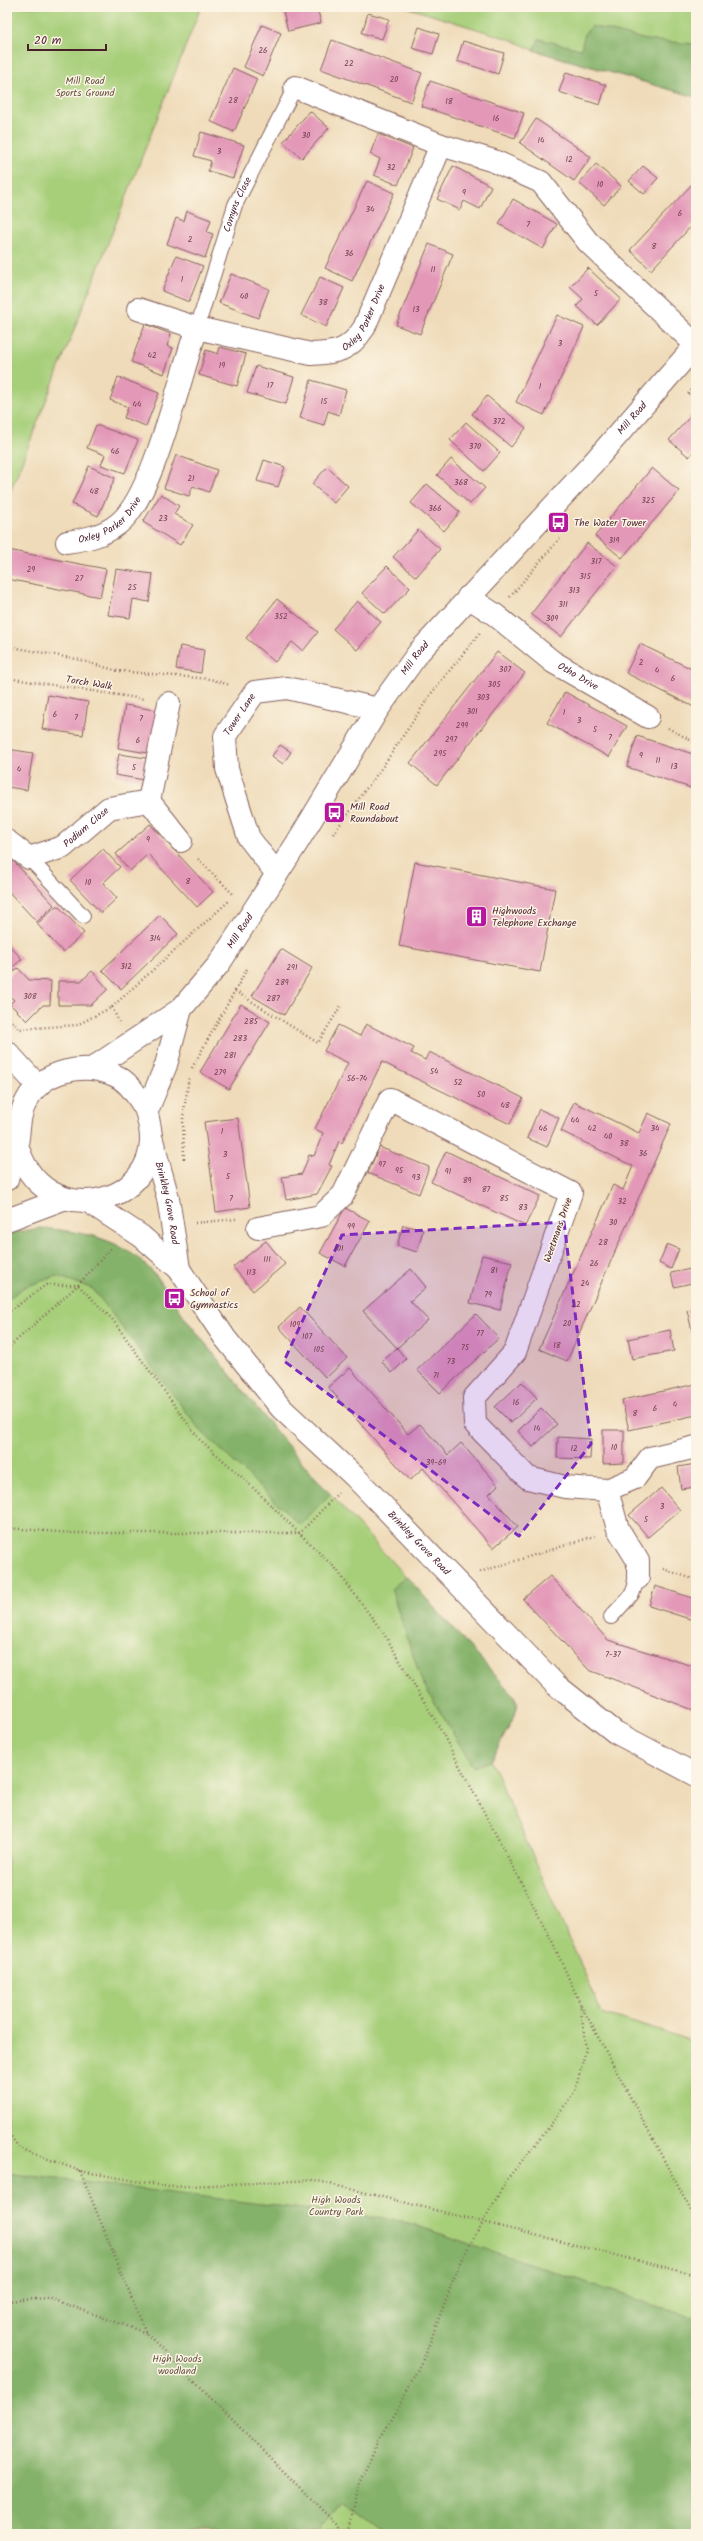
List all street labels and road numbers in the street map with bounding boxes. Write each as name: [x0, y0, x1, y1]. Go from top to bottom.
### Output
street label: Comyns Close: [219, 174, 256, 234]
street label: Oxley Parker Drive: [339, 281, 390, 356]
street label: Mill Road: [613, 397, 652, 438]
street label: Oxley Parker Drive: [77, 493, 146, 548]
street label: Mill Road: [397, 637, 434, 679]
street label: Otho Drive: [555, 658, 602, 695]
street label: Torch Walk: [65, 671, 114, 695]
street label: Tower Lane: [219, 690, 260, 739]
street label: Podium Close: [60, 803, 113, 851]
street label: Mill Road: [223, 909, 258, 952]
street label: Brinkley Grove Road: [150, 1160, 183, 1247]
street label: Weetmans Drive: [539, 1195, 577, 1265]
street label: Brinkley Grove Road: [384, 1507, 455, 1580]

